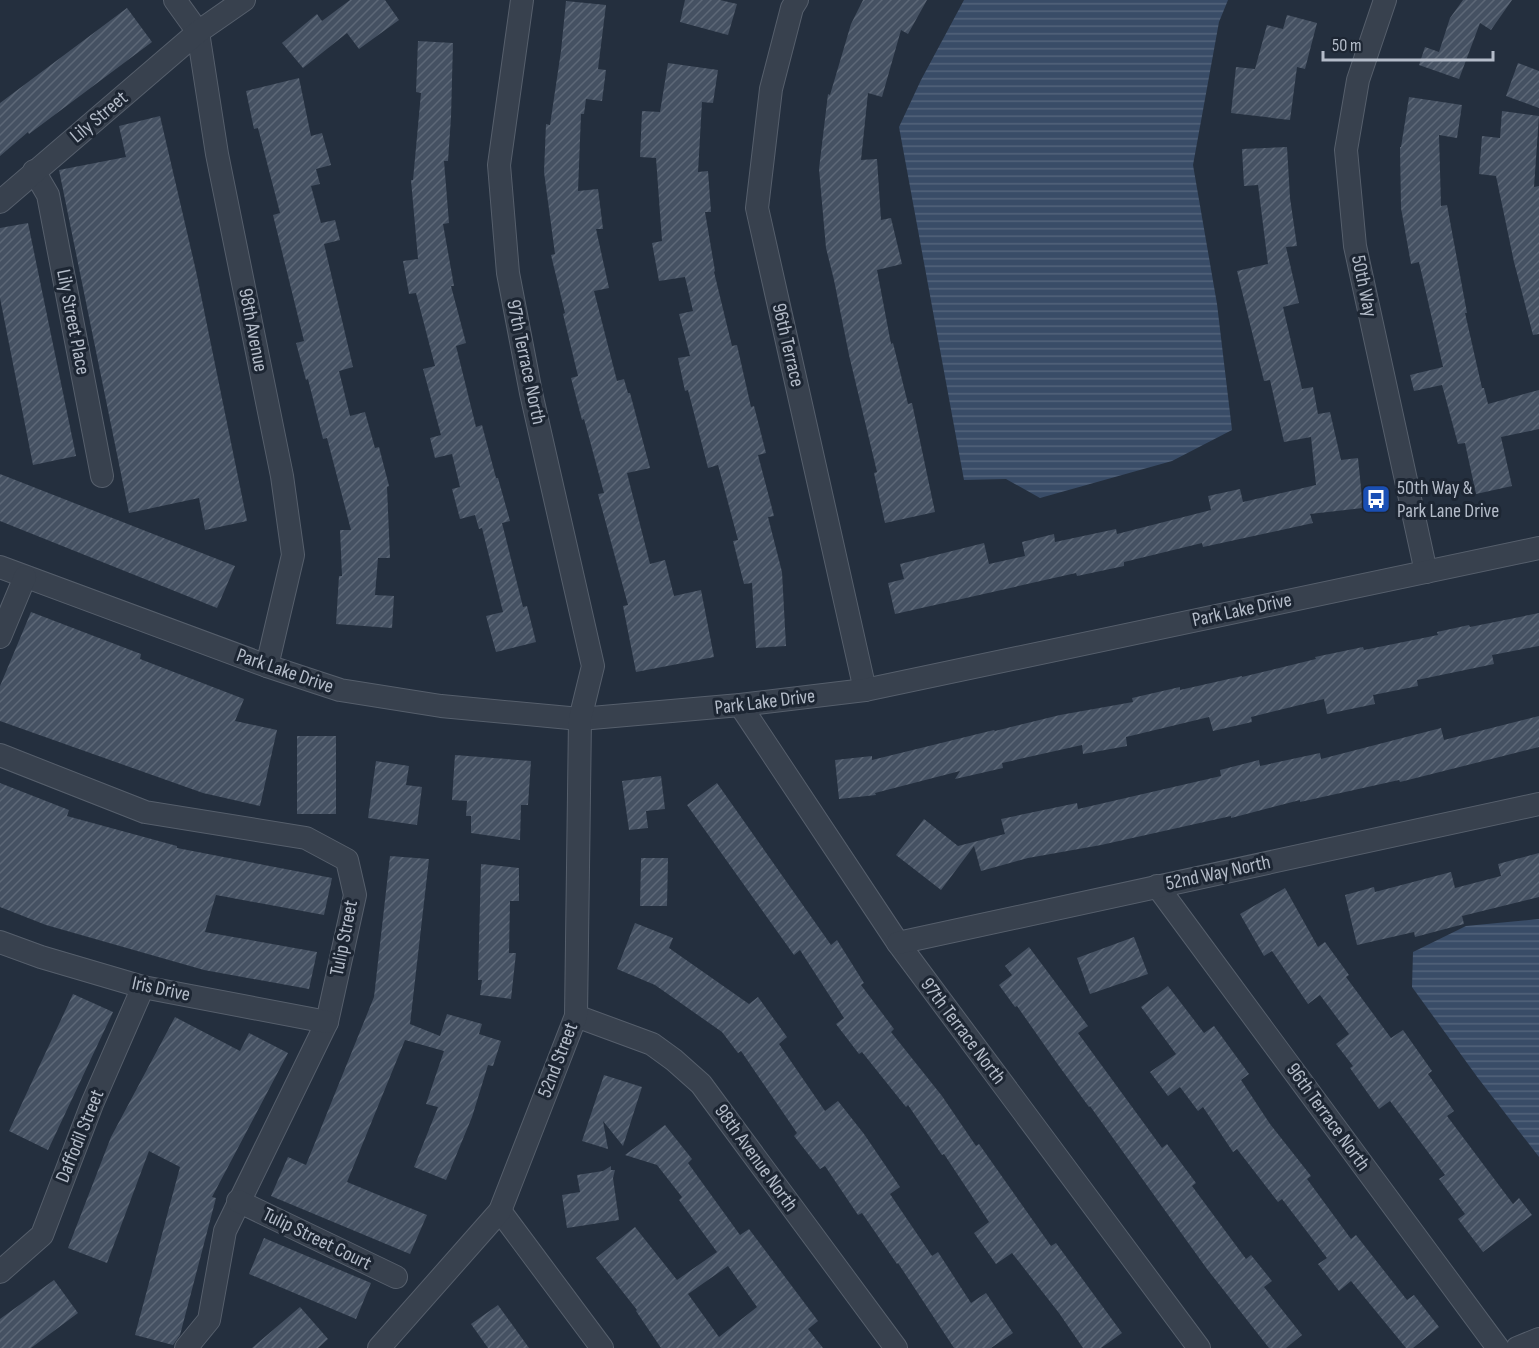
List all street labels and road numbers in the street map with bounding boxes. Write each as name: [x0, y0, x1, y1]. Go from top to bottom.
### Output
street label: Lily Street: [65, 86, 133, 148]
street label: 50th Way: [1346, 253, 1382, 319]
street label: Lily Street Place: [51, 267, 95, 377]
street label: 98th Avenue: [233, 286, 273, 374]
street label: 97th Terrace North: [501, 297, 551, 427]
street label: 96th Terrace: [767, 301, 809, 389]
street label: Park Lake Drive: [1190, 588, 1294, 632]
street label: Park Lake Drive: [233, 643, 337, 699]
street label: Park Lake Drive: [713, 684, 817, 720]
street label: 52nd Way North: [1163, 850, 1273, 896]
street label: Tulip Street: [325, 898, 363, 978]
street label: Iris Drive: [130, 971, 192, 1007]
street label: 97th Terrace North: [915, 973, 1011, 1089]
street label: 52nd Street: [533, 1019, 583, 1101]
street label: 96th Terrace North: [1281, 1058, 1375, 1176]
street label: Daffodil Street: [51, 1086, 109, 1186]
street label: 98th Avenue North: [709, 1100, 803, 1216]
street label: Tulip Street Court: [259, 1202, 375, 1276]

